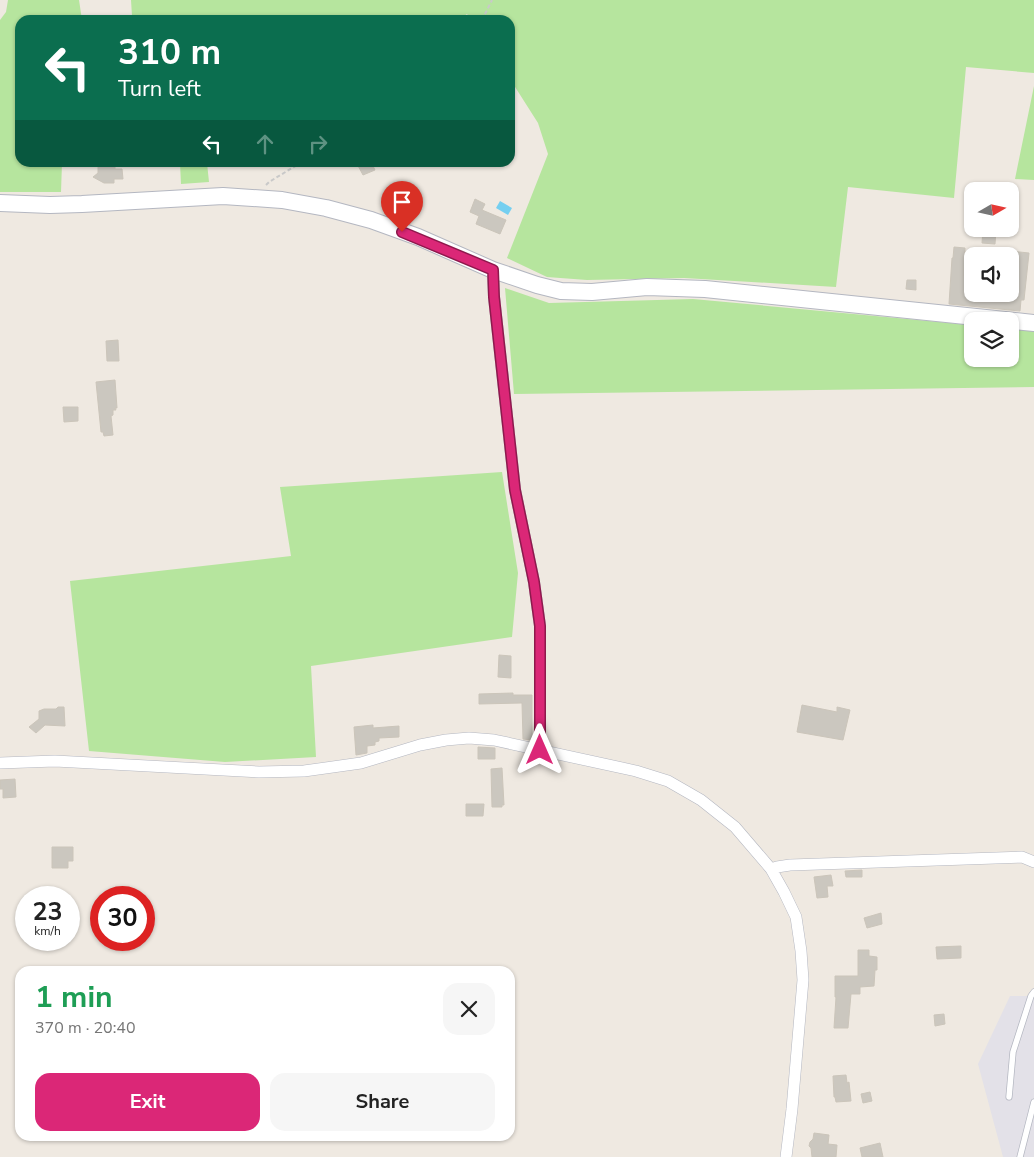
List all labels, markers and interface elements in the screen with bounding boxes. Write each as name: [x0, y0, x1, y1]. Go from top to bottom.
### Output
text: 310 m: [118, 29, 221, 76]
icon: left: [35, 35, 100, 100]
text: Turn left: [118, 74, 201, 104]
icon: left: [198, 130, 226, 158]
icon: ahead: [251, 130, 279, 158]
icon: right: [304, 130, 332, 158]
pin: [381, 181, 423, 232]
north arrow: [964, 182, 1019, 238]
map controls: [964, 182, 1019, 367]
icon: arrive: [388, 188, 416, 216]
button: sound: [964, 247, 1019, 302]
button: layers: [964, 312, 1019, 367]
position arrow: [513, 723, 565, 775]
speed limit sign: 30: [90, 886, 155, 951]
text: 23: [32, 895, 63, 929]
text: km/h: [34, 923, 61, 939]
text: 1 min: [35, 977, 113, 1018]
button: close: [443, 983, 495, 1035]
text: 370 m · 20:40: [35, 1017, 136, 1039]
button: Exit: [35, 1073, 260, 1131]
button: Share: [270, 1073, 495, 1131]

